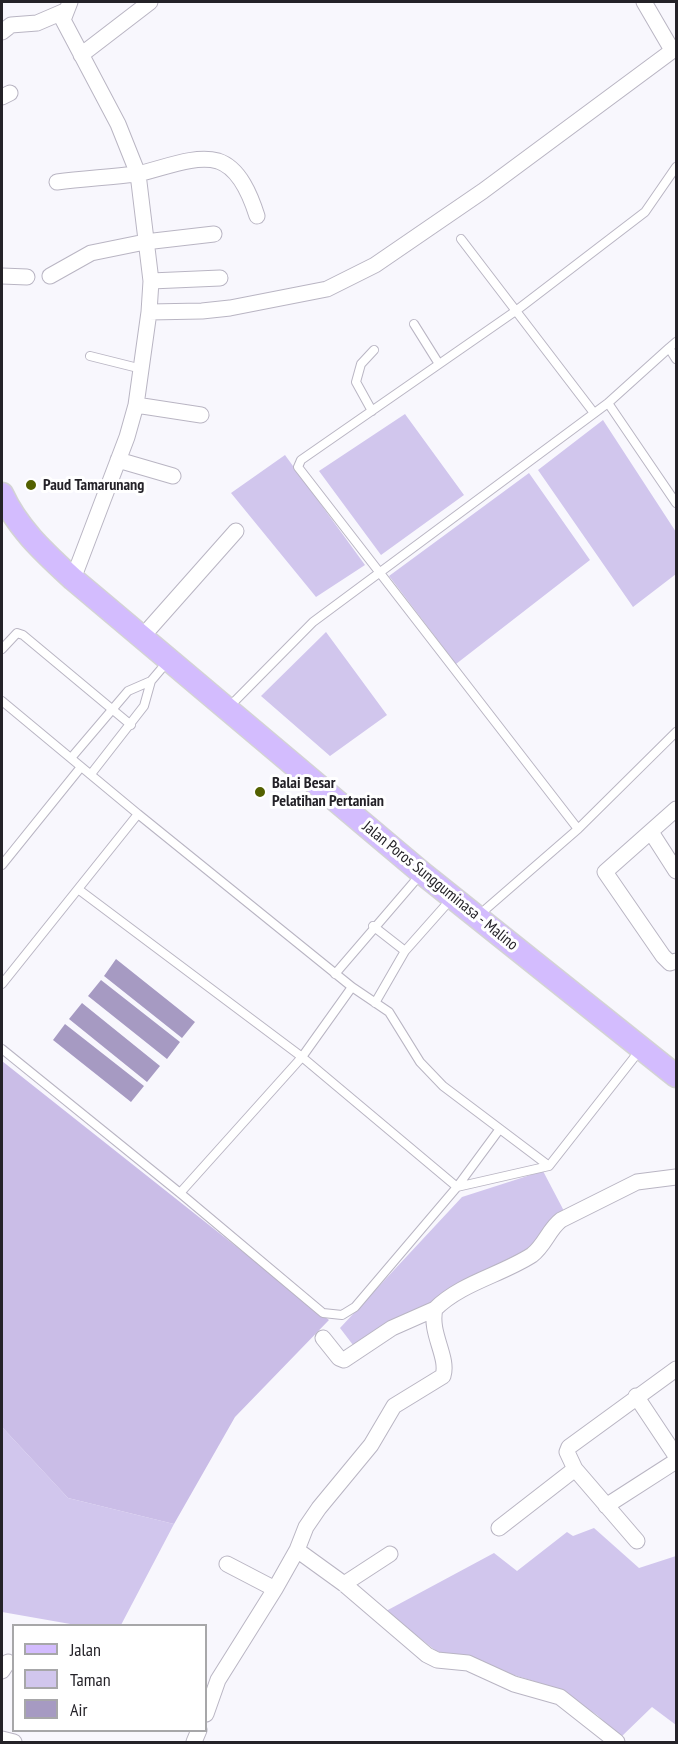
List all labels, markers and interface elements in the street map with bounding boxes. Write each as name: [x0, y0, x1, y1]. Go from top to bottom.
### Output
place label: Paud Tamarunang: [43, 475, 144, 495]
marker: Paud Tamarunang: [24, 478, 38, 492]
place label: Balai Besar Pelatihan Pertanian: [272, 773, 384, 811]
marker: Balai Besar Pelatihan Pertanian: [253, 785, 267, 799]
street label: Jalan Poros Sungguminasa - Malino: [358, 817, 522, 955]
legend: [12, 1624, 207, 1732]
text: Jalan: [70, 1638, 101, 1661]
text: Taman: [70, 1668, 111, 1691]
text: Air: [70, 1698, 87, 1721]

